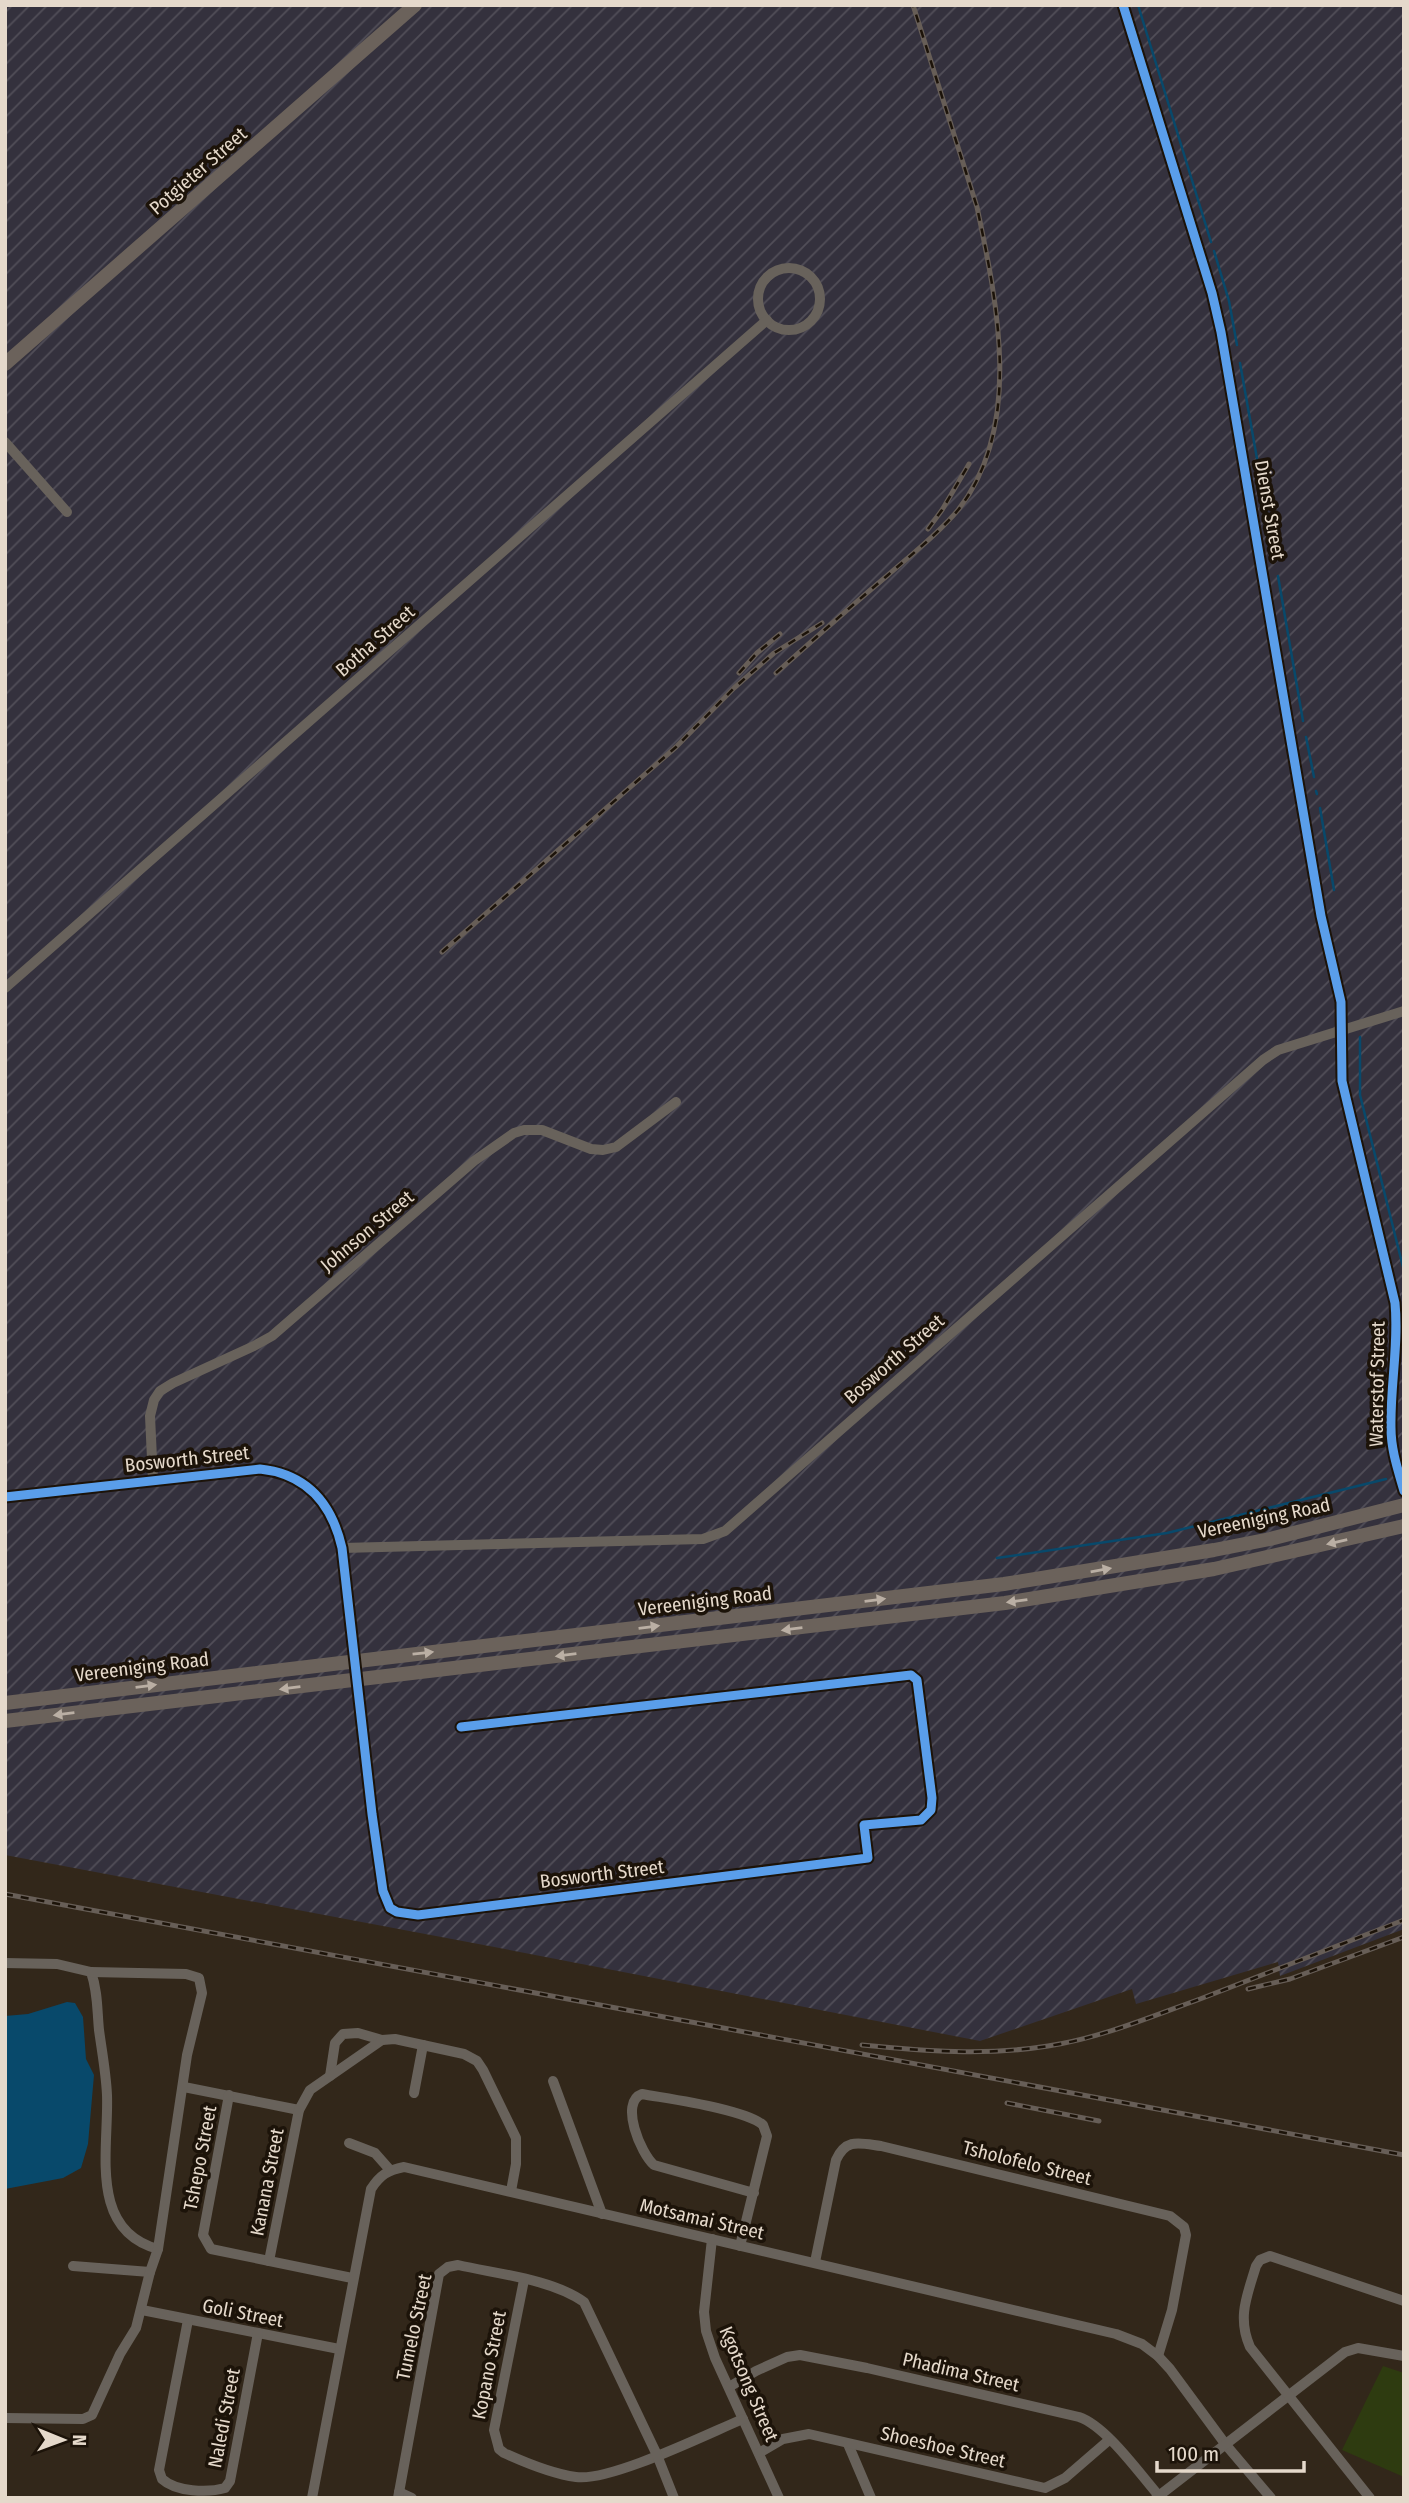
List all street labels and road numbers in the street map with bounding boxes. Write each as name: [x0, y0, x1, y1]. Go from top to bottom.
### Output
street label: Potgieter Street: [145, 122, 252, 220]
street label: Dienst Street: [1250, 458, 1290, 562]
street label: Botha Street: [331, 600, 420, 682]
street label: Johnson Street: [316, 1185, 419, 1277]
street label: Bosworth Street: [839, 1309, 949, 1409]
street label: Waterstof Street: [1364, 1320, 1390, 1447]
street label: Bosworth Street: [124, 1441, 251, 1477]
street label: Vereeniging Road: [1196, 1493, 1332, 1543]
street label: Vereeniging Road: [637, 1581, 773, 1621]
street label: Vereeniging Road: [74, 1647, 210, 1687]
street label: Bosworth Street: [539, 1855, 666, 1893]
street label: Tshepo Street: [179, 2103, 222, 2213]
street label: Kanana Street: [245, 2126, 289, 2238]
street label: Tsholofelo Street: [960, 2136, 1095, 2190]
street label: Motsamai Street: [638, 2194, 767, 2245]
street label: Tumelo Street: [392, 2271, 437, 2382]
street label: Goli Street: [201, 2294, 286, 2332]
street label: Kopano Street: [467, 2308, 511, 2421]
street label: Kgotsong Street: [714, 2323, 784, 2446]
street label: Phadima Street: [900, 2347, 1022, 2397]
street label: Naledi Street: [203, 2365, 245, 2470]
street label: Shoeshoe Street: [878, 2421, 1008, 2473]

